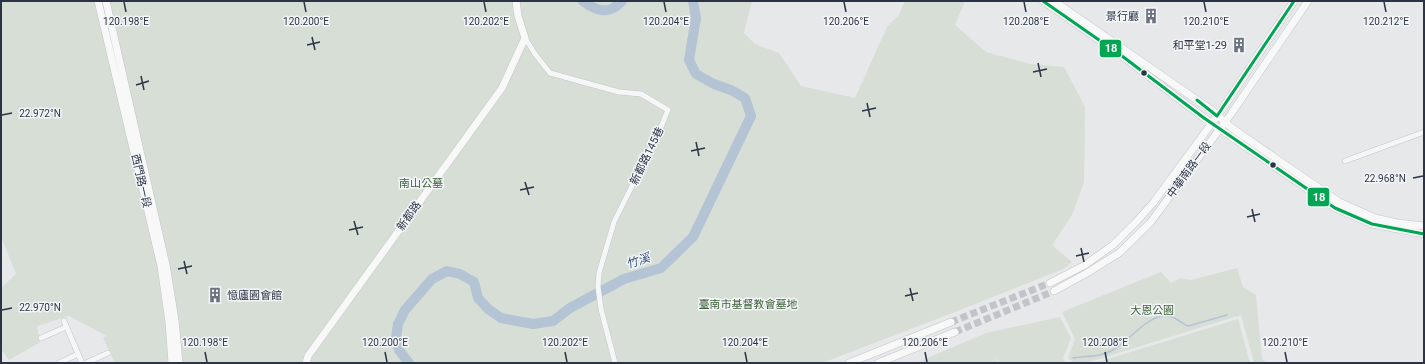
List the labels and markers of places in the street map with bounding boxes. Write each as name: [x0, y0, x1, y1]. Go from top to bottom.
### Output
building icon: 景行廳: [1142, 7, 1160, 25]
place label: 景行廳: [1106, 10, 1139, 23]
building icon: 和平堂1-29: [1230, 36, 1248, 54]
place label: 和平堂1-29: [1172, 39, 1227, 52]
unlabelled marker: [1139, 68, 1149, 78]
unlabelled marker: [1268, 160, 1278, 170]
building icon: 憶廬園會館: [206, 286, 224, 304]
place label: 憶廬園會館: [227, 289, 282, 302]

